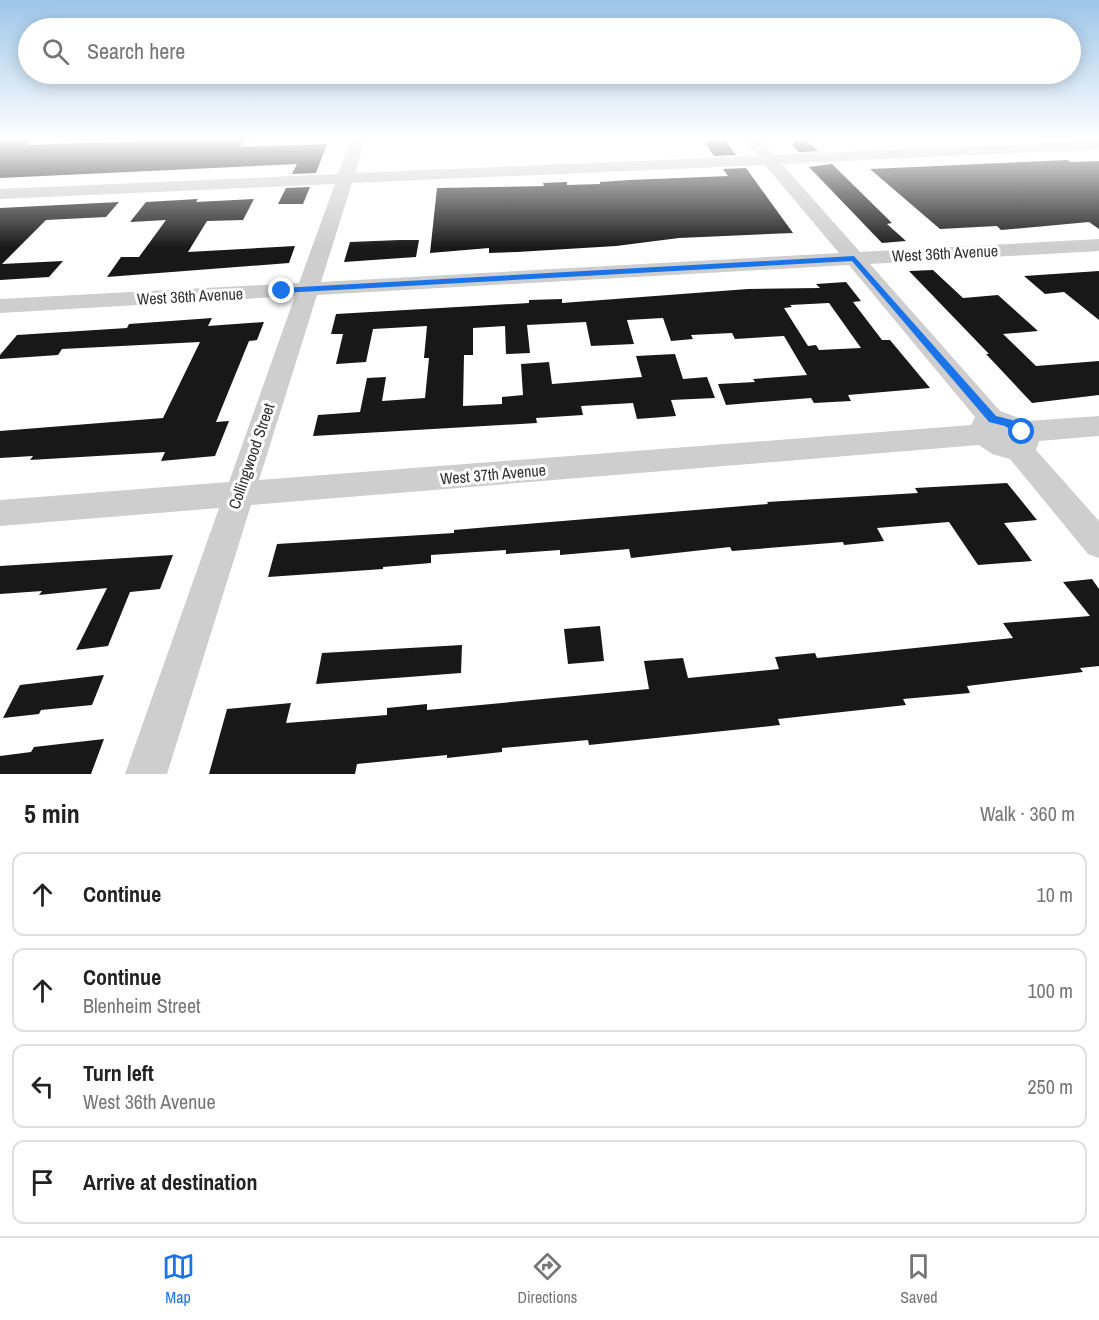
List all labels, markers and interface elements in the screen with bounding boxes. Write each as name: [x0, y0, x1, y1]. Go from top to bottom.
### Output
search box: [18, 18, 1081, 84]
icon: search: [39, 35, 72, 68]
text: Search here: [87, 36, 185, 66]
street label: West 36th Avenue: [891, 239, 999, 267]
route end: [268, 277, 294, 303]
street label: West 36th Avenue: [136, 282, 244, 310]
street label: Collingwood Street: [223, 400, 280, 512]
route start: [1008, 418, 1034, 444]
street label: West 37th Avenue: [439, 458, 547, 490]
text: 5 min: [24, 796, 80, 831]
text: Walk · 360 m: [980, 800, 1075, 827]
icon: ahead: [26, 878, 59, 911]
text: Continue: [83, 879, 161, 909]
text: 10 m: [1037, 881, 1073, 908]
text: Continue: [83, 962, 161, 992]
icon: ahead: [26, 974, 59, 1007]
text: 100 m: [1027, 977, 1073, 1004]
text: Blenheim Street: [83, 992, 201, 1019]
text: Turn left: [83, 1058, 154, 1088]
icon: left: [26, 1070, 59, 1103]
text: 250 m: [1027, 1073, 1073, 1100]
text: West 36th Avenue: [83, 1088, 216, 1115]
icon: arrive: [26, 1166, 59, 1199]
text: Arrive at destination: [83, 1167, 257, 1197]
tab: Map: [162, 1250, 195, 1308]
tab: Directions: [518, 1250, 577, 1308]
tab: Saved: [900, 1250, 938, 1308]

